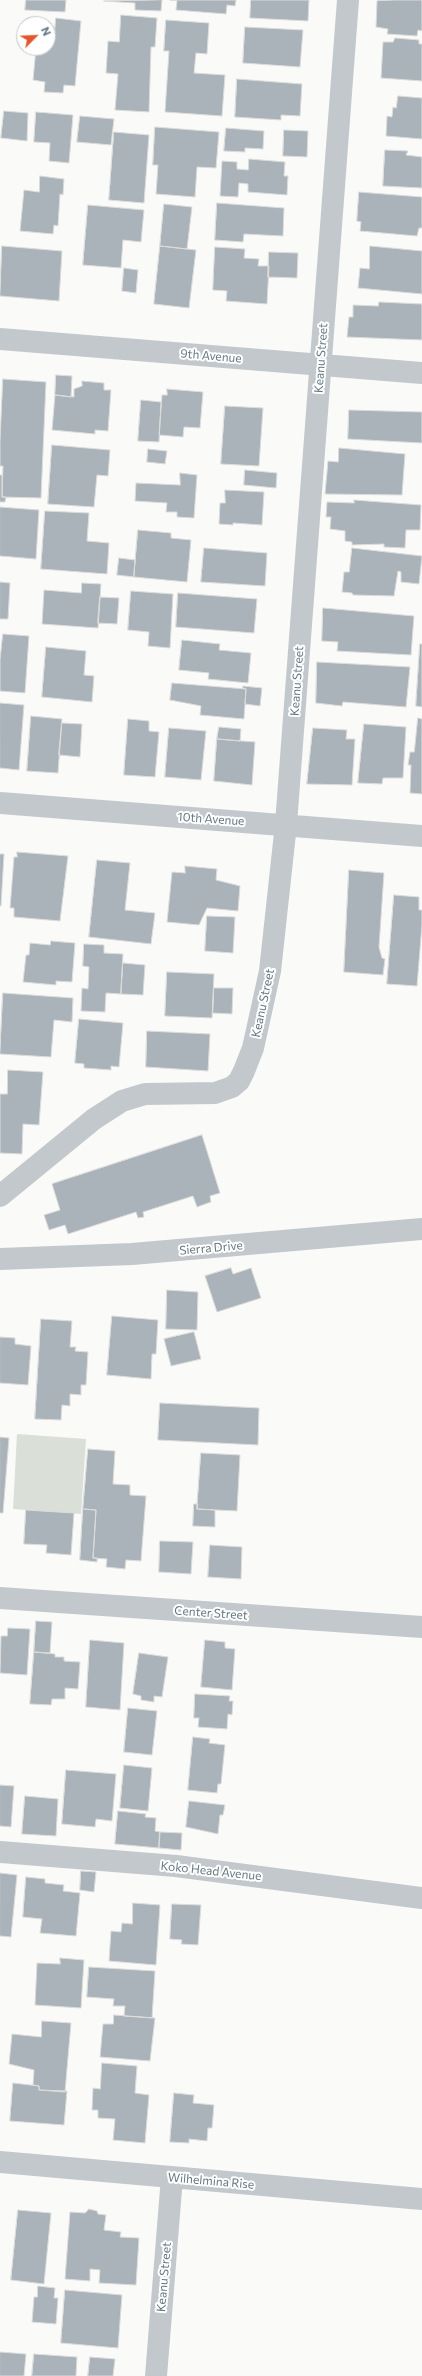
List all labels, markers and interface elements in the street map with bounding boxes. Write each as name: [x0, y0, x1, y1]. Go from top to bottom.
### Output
north arrow: [16, 16, 56, 56]
text: N: [39, 25, 54, 38]
street label: Keanu Street: [311, 323, 331, 393]
street label: 9th Avenue: [180, 346, 242, 366]
street label: Keanu Street: [287, 646, 307, 716]
street label: 10th Avenue: [177, 809, 245, 829]
street label: Keanu Street: [249, 967, 277, 1039]
street label: Sierra Drive: [179, 1238, 243, 1258]
street label: Center Street: [174, 1603, 248, 1623]
street label: Koko Head Avenue: [160, 1859, 262, 1883]
street label: Wilhelmina Rise: [167, 2170, 255, 2192]
street label: Keanu Street: [154, 2241, 174, 2313]

